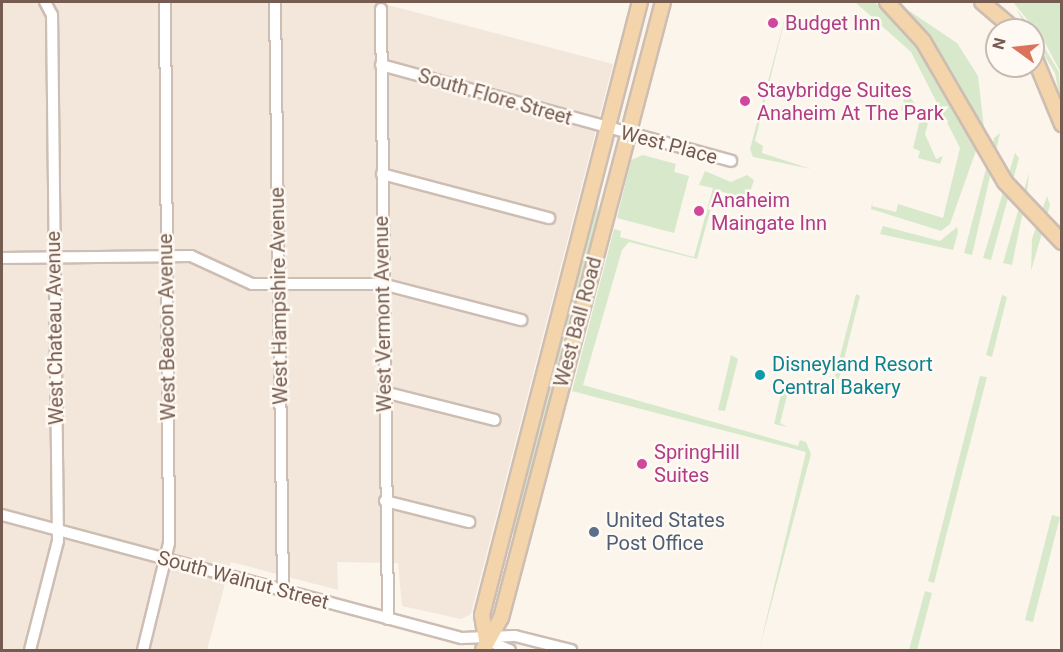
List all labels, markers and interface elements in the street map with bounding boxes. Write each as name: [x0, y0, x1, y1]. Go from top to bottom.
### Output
place label: Budget Inn: [785, 11, 881, 35]
marker: Budget Inn: [766, 16, 780, 30]
north arrow: [985, 18, 1045, 78]
text: N: [988, 36, 1010, 52]
street label: South Flore Street: [415, 64, 575, 130]
place label: Staybridge Suites Anaheim At The Park: [757, 78, 944, 125]
marker: Staybridge Suites Anaheim At The Park: [738, 94, 752, 108]
street label: West Place: [618, 121, 720, 169]
street label: West Hampshire Avenue: [265, 187, 293, 405]
place label: Anaheim Maingate Inn: [711, 188, 827, 235]
marker: Anaheim Maingate Inn: [692, 204, 706, 218]
street label: West Vermont Avenue: [369, 216, 397, 412]
street label: West Chateau Avenue: [41, 231, 69, 425]
street label: West Beacon Avenue: [153, 233, 181, 421]
street label: West Ball Road: [549, 254, 607, 390]
place label: Disneyland Resort Central Bakery: [772, 352, 933, 399]
marker: Disneyland Resort Central Bakery: [753, 368, 767, 382]
place label: SpringHill Suites: [654, 440, 740, 487]
marker: SpringHill Suites: [635, 457, 649, 471]
place label: United States Post Office: [606, 508, 725, 555]
marker: United States Post Office: [587, 525, 601, 539]
street label: South Walnut Street: [155, 546, 331, 614]

